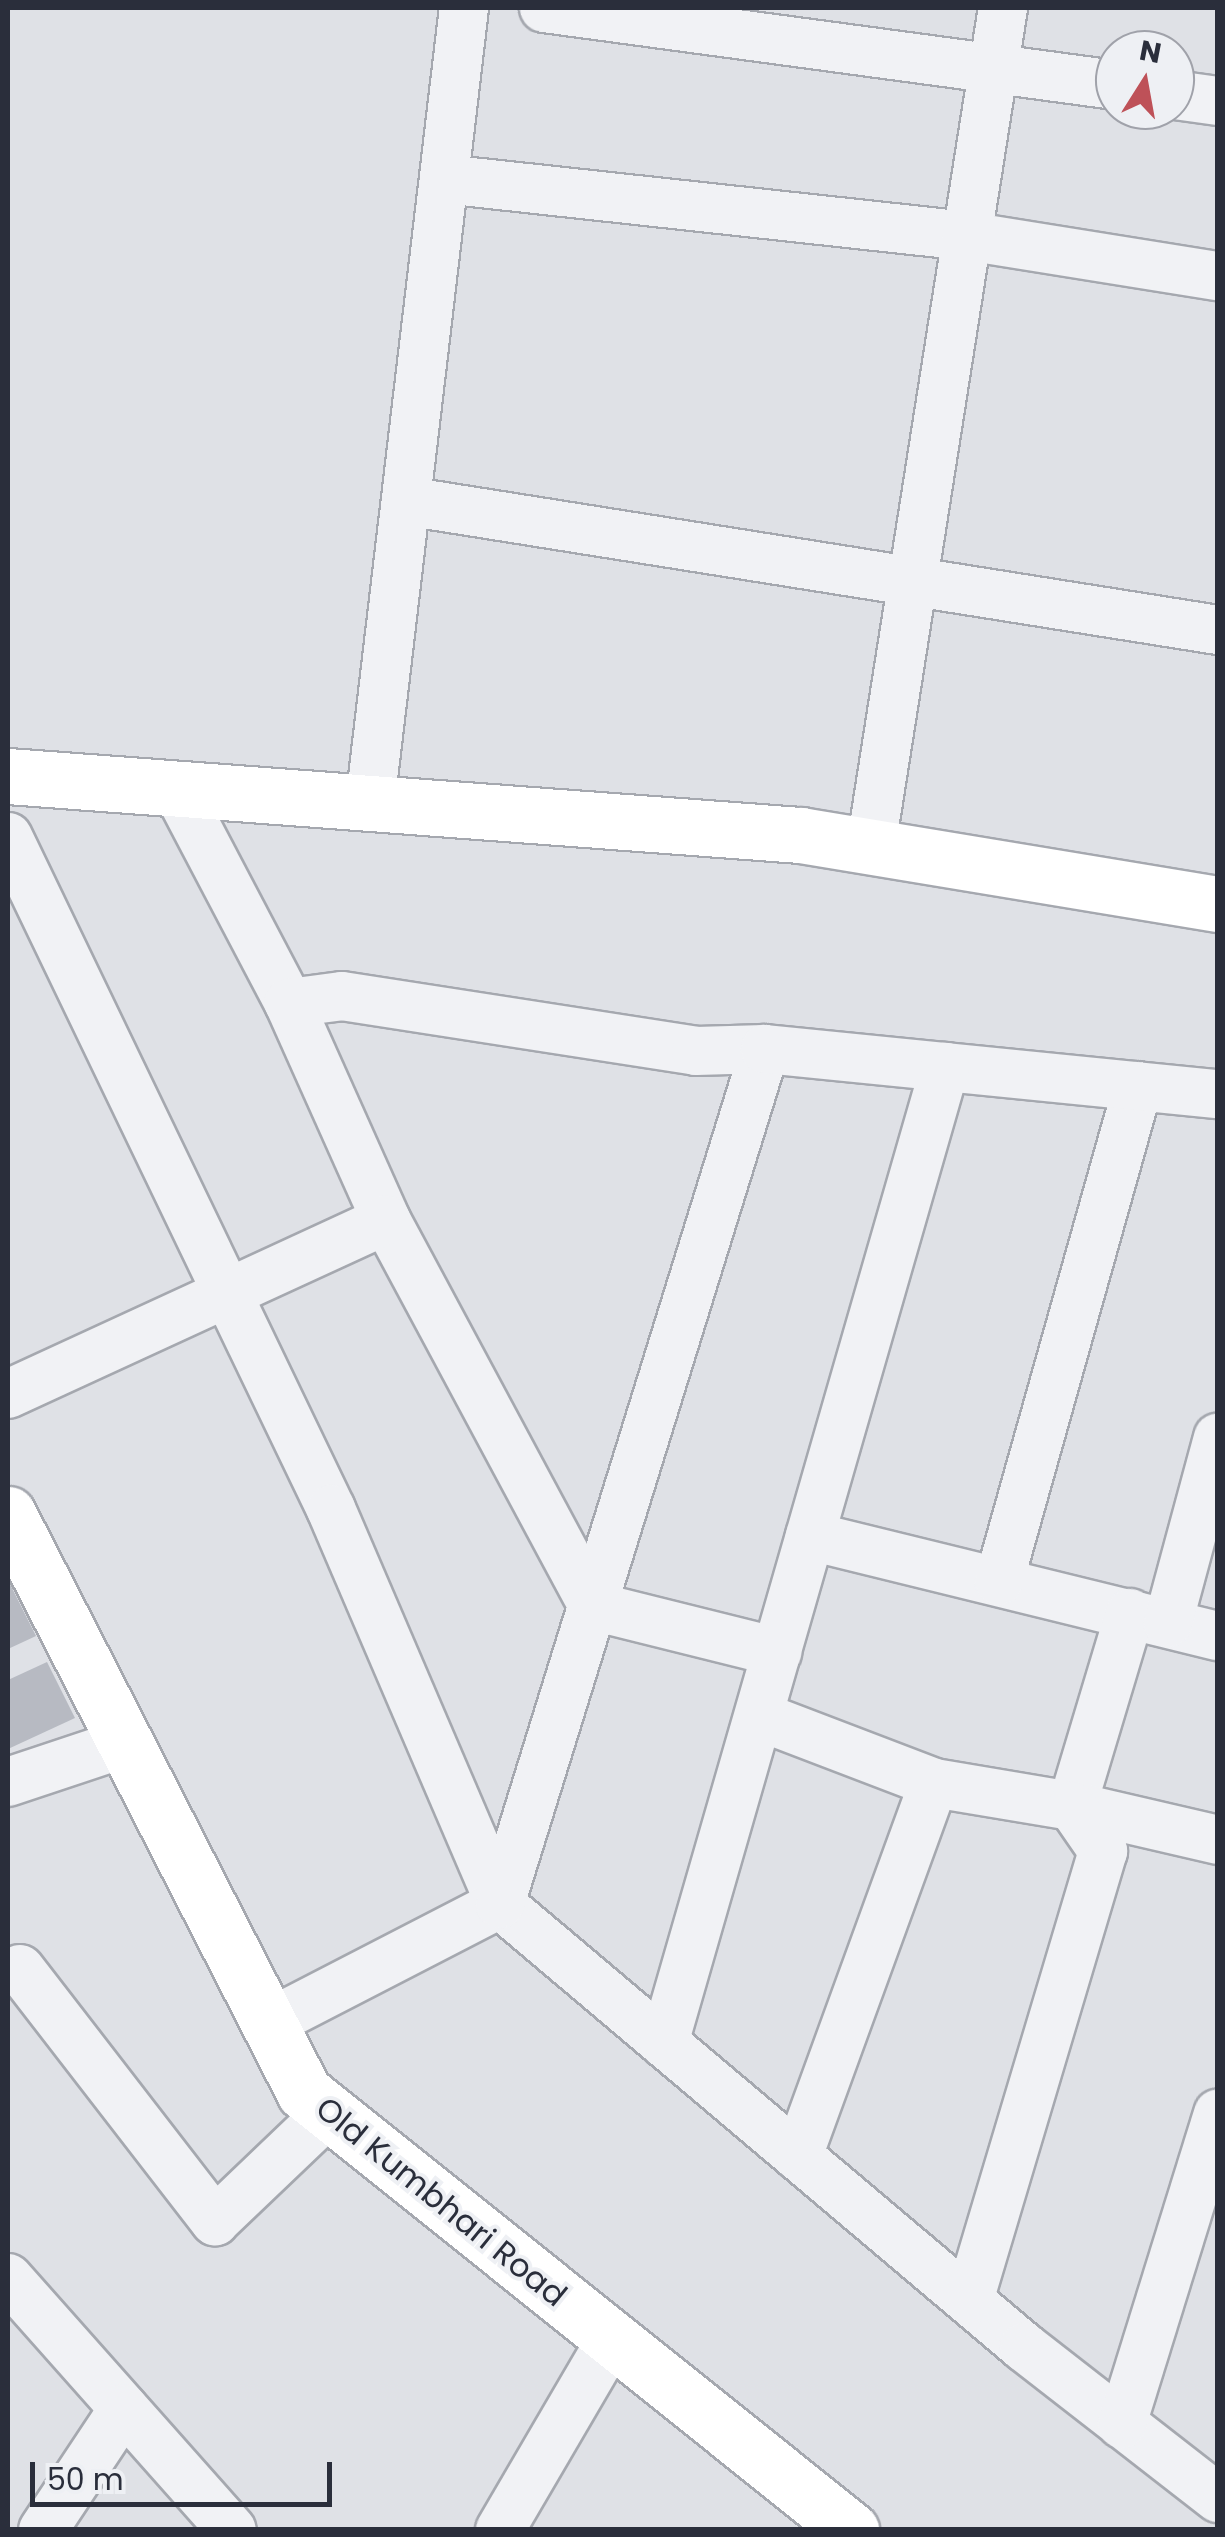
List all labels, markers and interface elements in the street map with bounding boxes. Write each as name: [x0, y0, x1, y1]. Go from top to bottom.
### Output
north arrow: [1095, 30, 1195, 130]
text: N: [1136, 31, 1164, 73]
street label: Old Kumbhari Road: [308, 2089, 574, 2315]
scale bar: [35, 2442, 338, 2504]
text: 50 m: [47, 2458, 124, 2501]

